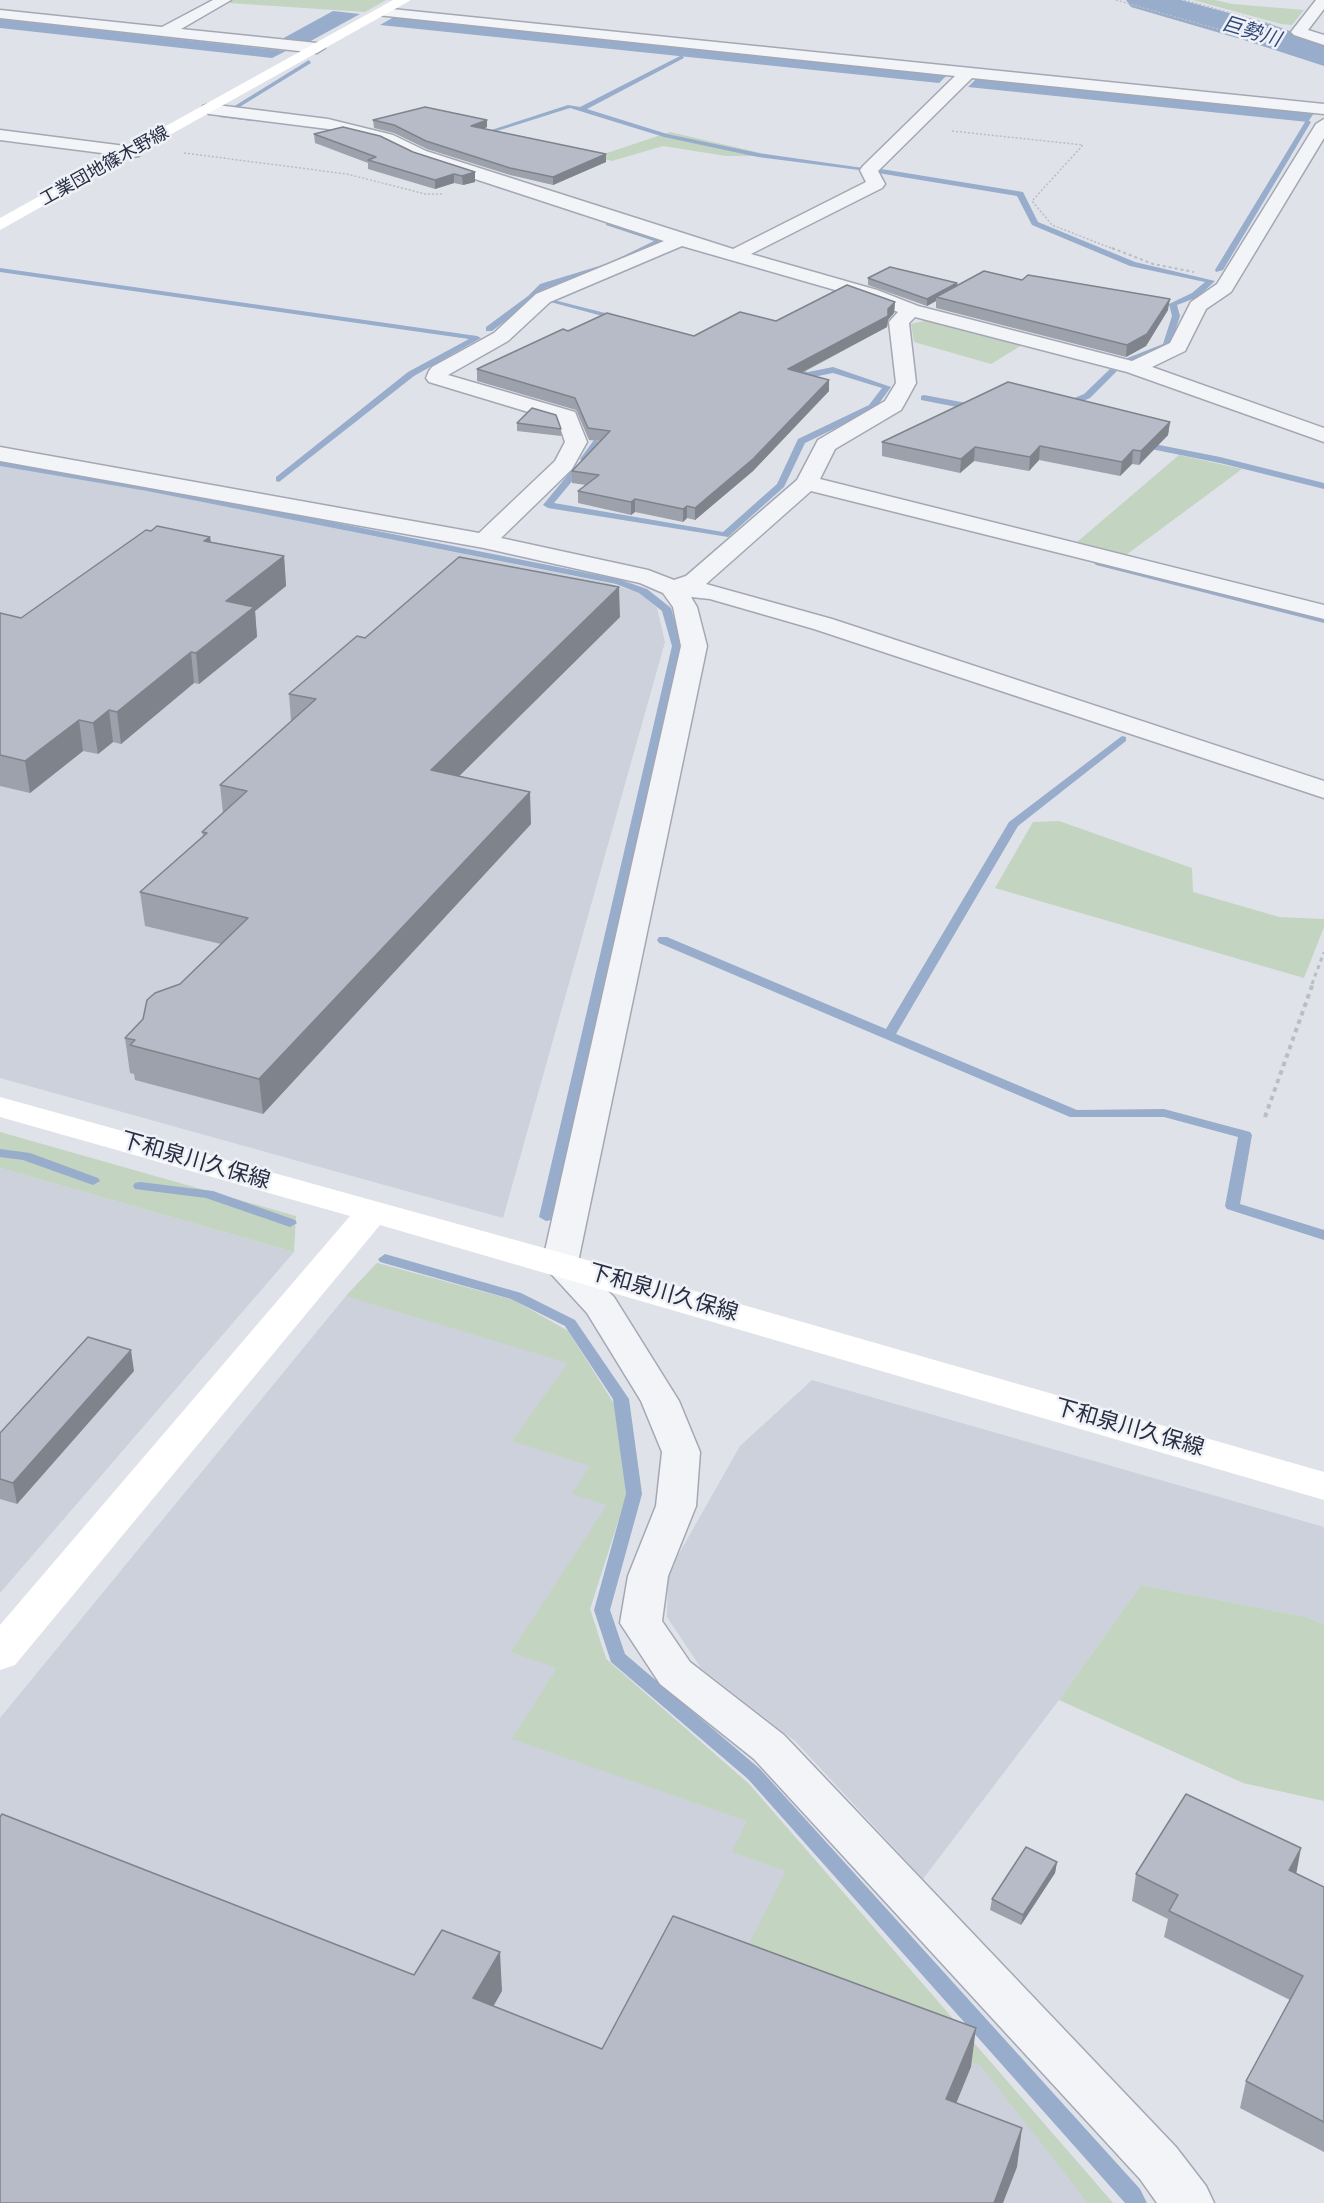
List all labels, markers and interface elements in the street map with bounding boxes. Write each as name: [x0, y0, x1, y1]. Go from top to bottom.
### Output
water label: 巨勢川: [1219, 13, 1283, 53]
street label: 工業団地篠木野線: [37, 123, 173, 211]
street label: 下和泉川久保線: [117, 1128, 273, 1196]
street label: 下和泉川久保線: [585, 1260, 741, 1328]
street label: 下和泉川久保線: [1051, 1395, 1207, 1463]

